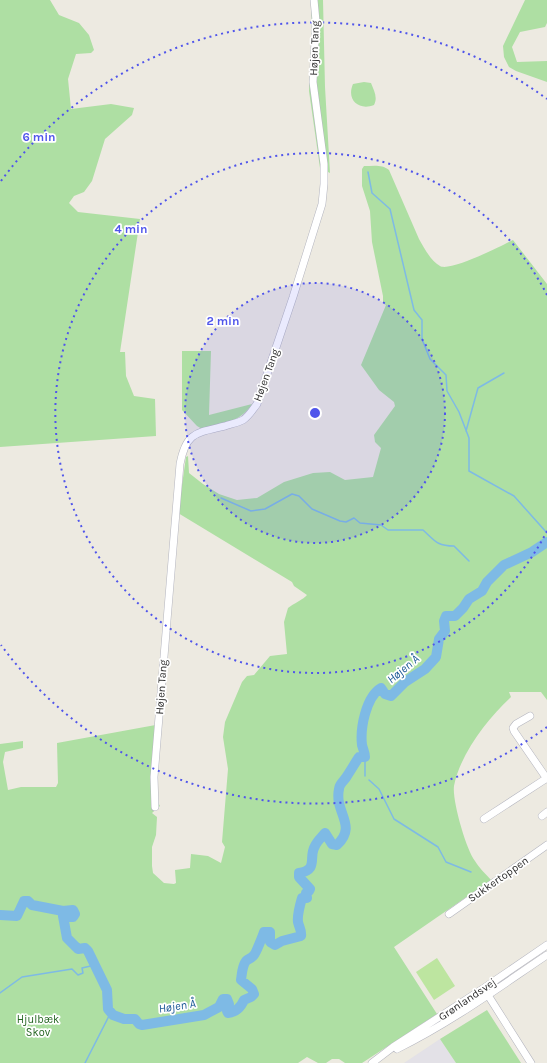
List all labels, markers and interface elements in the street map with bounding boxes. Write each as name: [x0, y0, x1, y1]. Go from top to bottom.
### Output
street label: Højen Tang: [307, 19, 322, 76]
text: 6 min: [22, 130, 56, 144]
text: 4 min: [115, 222, 147, 236]
text: 2 min: [206, 314, 240, 328]
street label: Højen Tang: [251, 346, 282, 403]
centre of rings: [308, 406, 322, 420]
water label: Højen Å: [384, 652, 422, 686]
street label: Højen Tang: [153, 658, 170, 715]
street label: Sukkertoppen: [466, 854, 531, 905]
street label: Grønlandsvej: [436, 975, 498, 1023]
water label: Højen Å: [157, 996, 197, 1016]
park label: Hjulbæk Skov: [17, 1013, 59, 1039]

